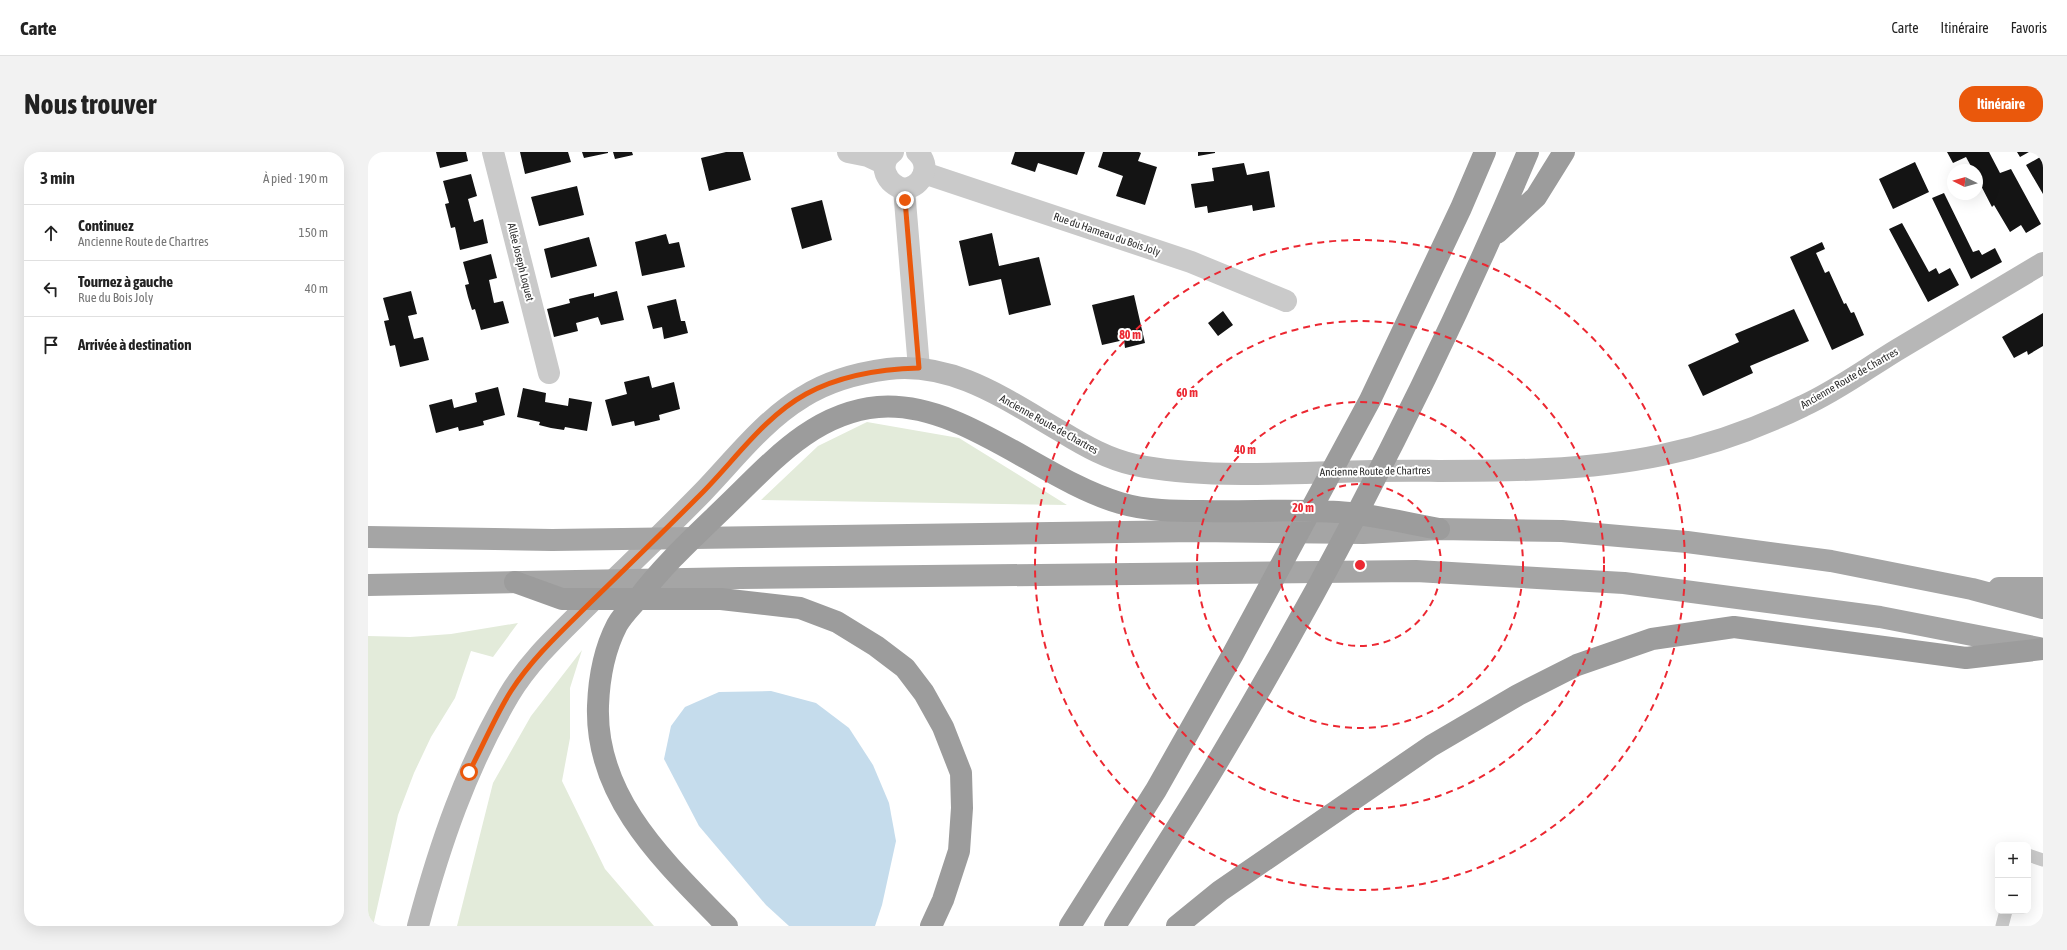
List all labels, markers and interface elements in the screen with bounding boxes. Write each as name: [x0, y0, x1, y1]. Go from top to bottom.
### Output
text: Carte: [20, 17, 57, 39]
text: Carte: [1892, 20, 1919, 36]
text: Itinéraire: [1941, 20, 1989, 36]
text: Favoris: [2011, 20, 2047, 36]
button: Itinéraire: [1959, 86, 2043, 122]
text: Nous trouver: [24, 88, 156, 120]
north arrow: [1947, 164, 1983, 200]
text: 3 min: [40, 168, 75, 188]
text: À pied · 190 m: [263, 171, 328, 186]
route end: [896, 191, 914, 209]
street label: Rue du Hameau du Bois Joly: [1052, 210, 1162, 258]
text: Continuez: [78, 217, 134, 234]
icon: ahead: [40, 222, 62, 244]
street label: Allée Joseph Loquet: [505, 222, 537, 302]
text: 150 m: [299, 225, 328, 240]
text: Ancienne Route de Chartres: [78, 234, 209, 249]
text: Tournez à gauche: [78, 273, 173, 290]
icon: left: [40, 278, 62, 300]
text: 40 m: [305, 281, 328, 296]
text: Rue du Bois Joly: [78, 290, 153, 305]
text: 80 m: [1119, 328, 1141, 342]
icon: arrive: [40, 334, 62, 356]
text: Arrivée à destination: [78, 336, 192, 353]
street label: Ancienne Route de Chartres: [1798, 345, 1900, 411]
text: 60 m: [1176, 386, 1198, 400]
street label: Ancienne Route de Chartres: [998, 392, 1100, 456]
text: 40 m: [1233, 443, 1256, 457]
street label: Ancienne Route de Chartres: [1320, 464, 1430, 478]
text: 20 m: [1292, 501, 1314, 515]
centre of rings: [1353, 558, 1367, 572]
route start: [460, 763, 478, 781]
map controls: [1995, 842, 2031, 914]
button: +: [1995, 842, 2031, 878]
button: −: [1995, 878, 2031, 914]

